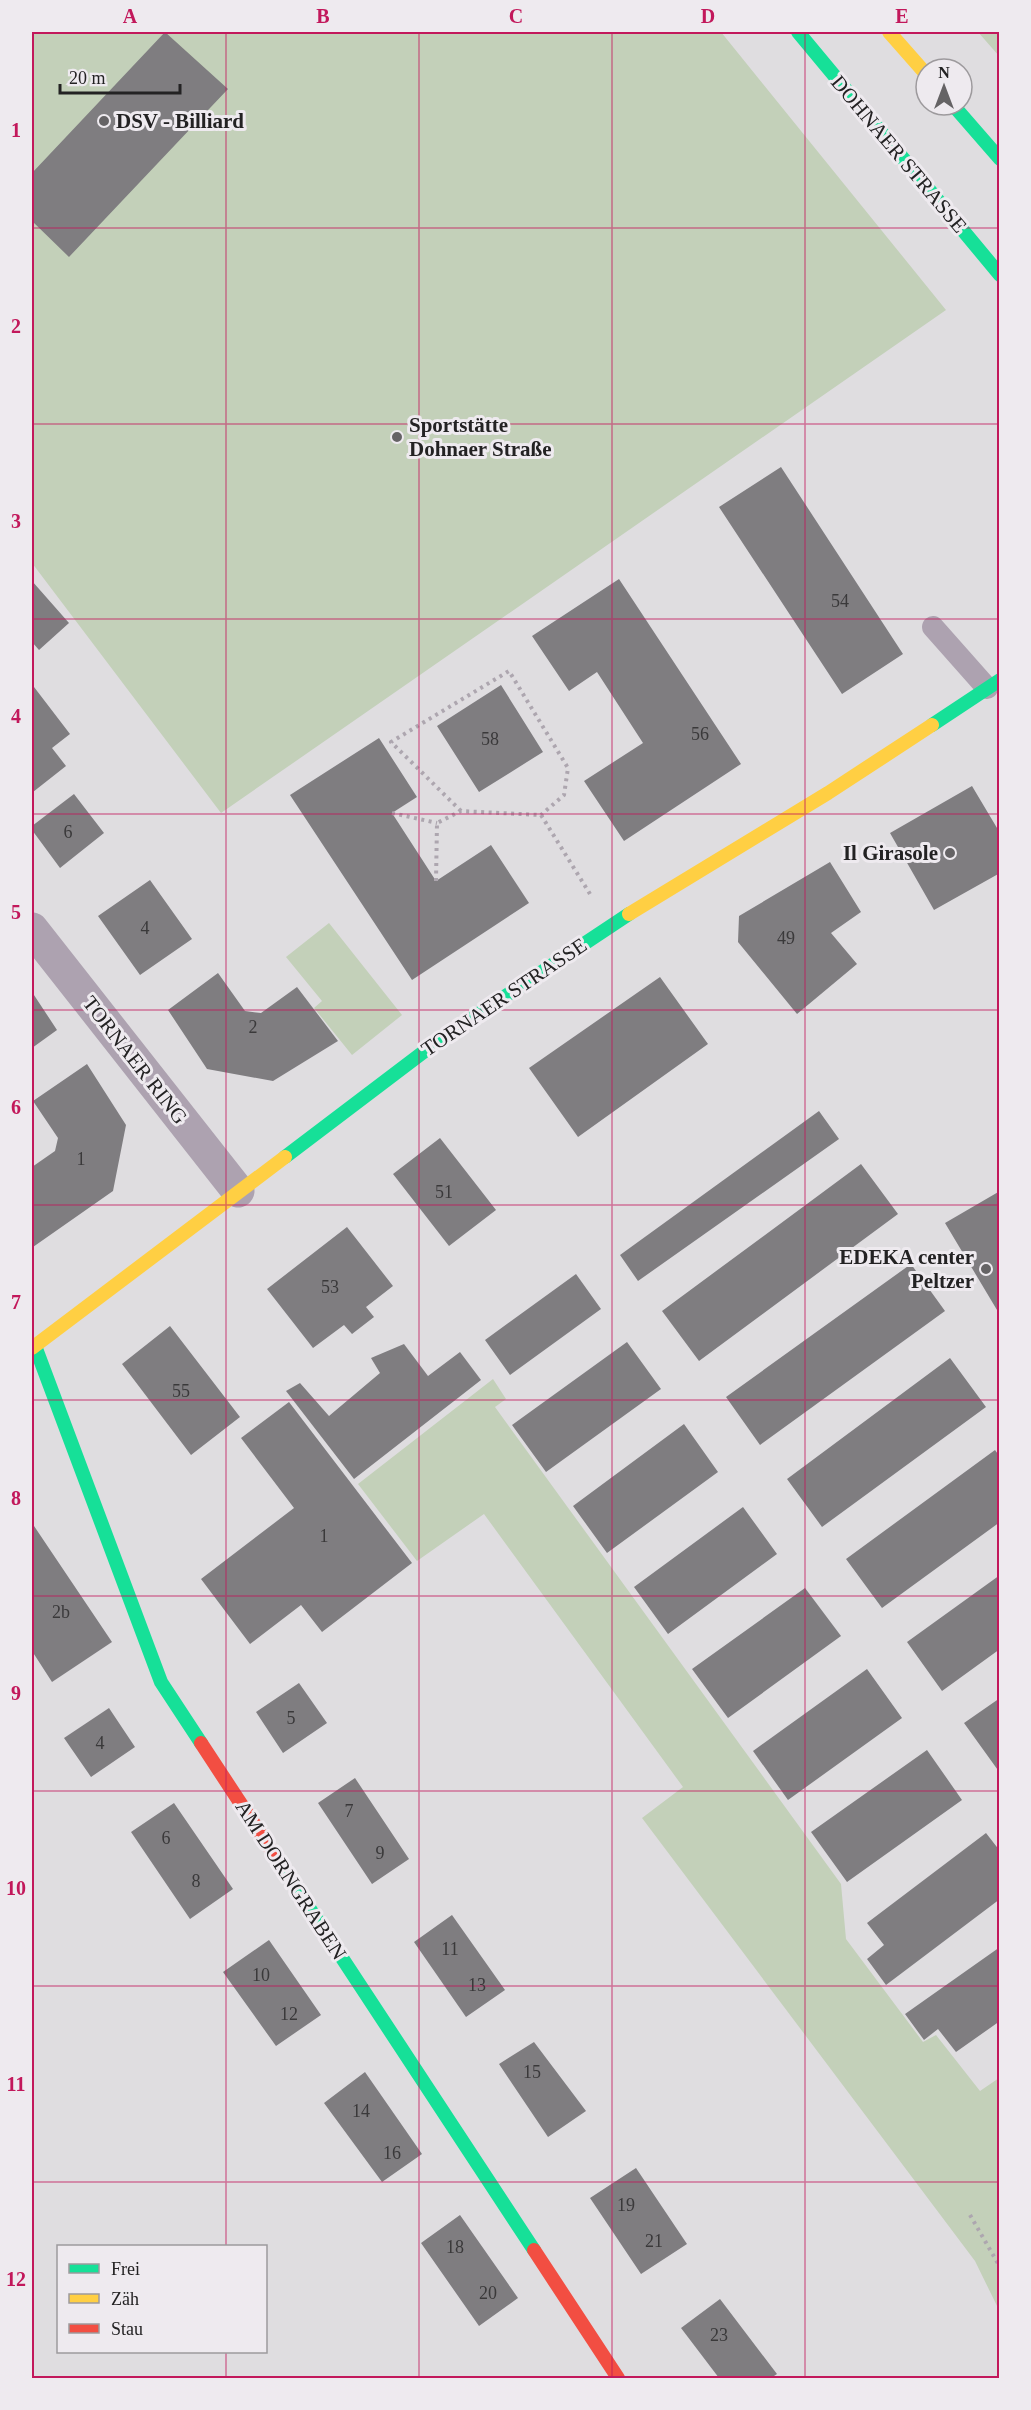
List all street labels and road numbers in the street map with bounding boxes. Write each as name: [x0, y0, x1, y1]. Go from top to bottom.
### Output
street label: DOHNAER STRASSE: [826, 70, 972, 238]
street label: TORNAER STRASSE: [417, 933, 591, 1061]
street label: TORNAER RING: [78, 991, 192, 1129]
street label: AM DORNGRABEN: [231, 1796, 351, 1964]

